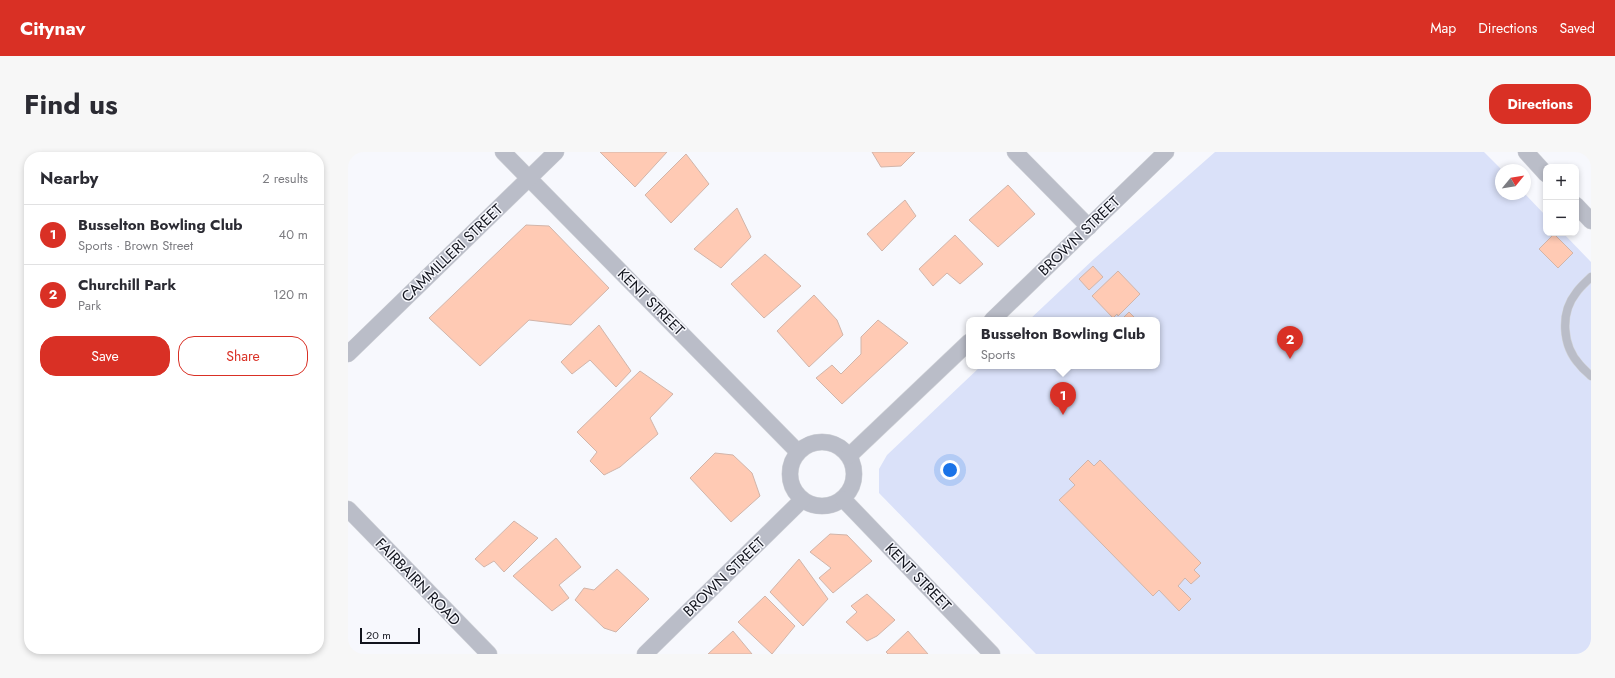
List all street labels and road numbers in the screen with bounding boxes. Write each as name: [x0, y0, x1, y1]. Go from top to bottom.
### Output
street label: BROWN STREET: [1033, 191, 1125, 281]
street label: CAMMILLERI STREET: [396, 199, 508, 307]
street label: KENT STREET: [612, 263, 690, 341]
street label: BROWN STREET: [678, 532, 770, 622]
street label: FAIRBAIRN ROAD: [370, 533, 466, 631]
street label: KENT STREET: [880, 538, 956, 616]

